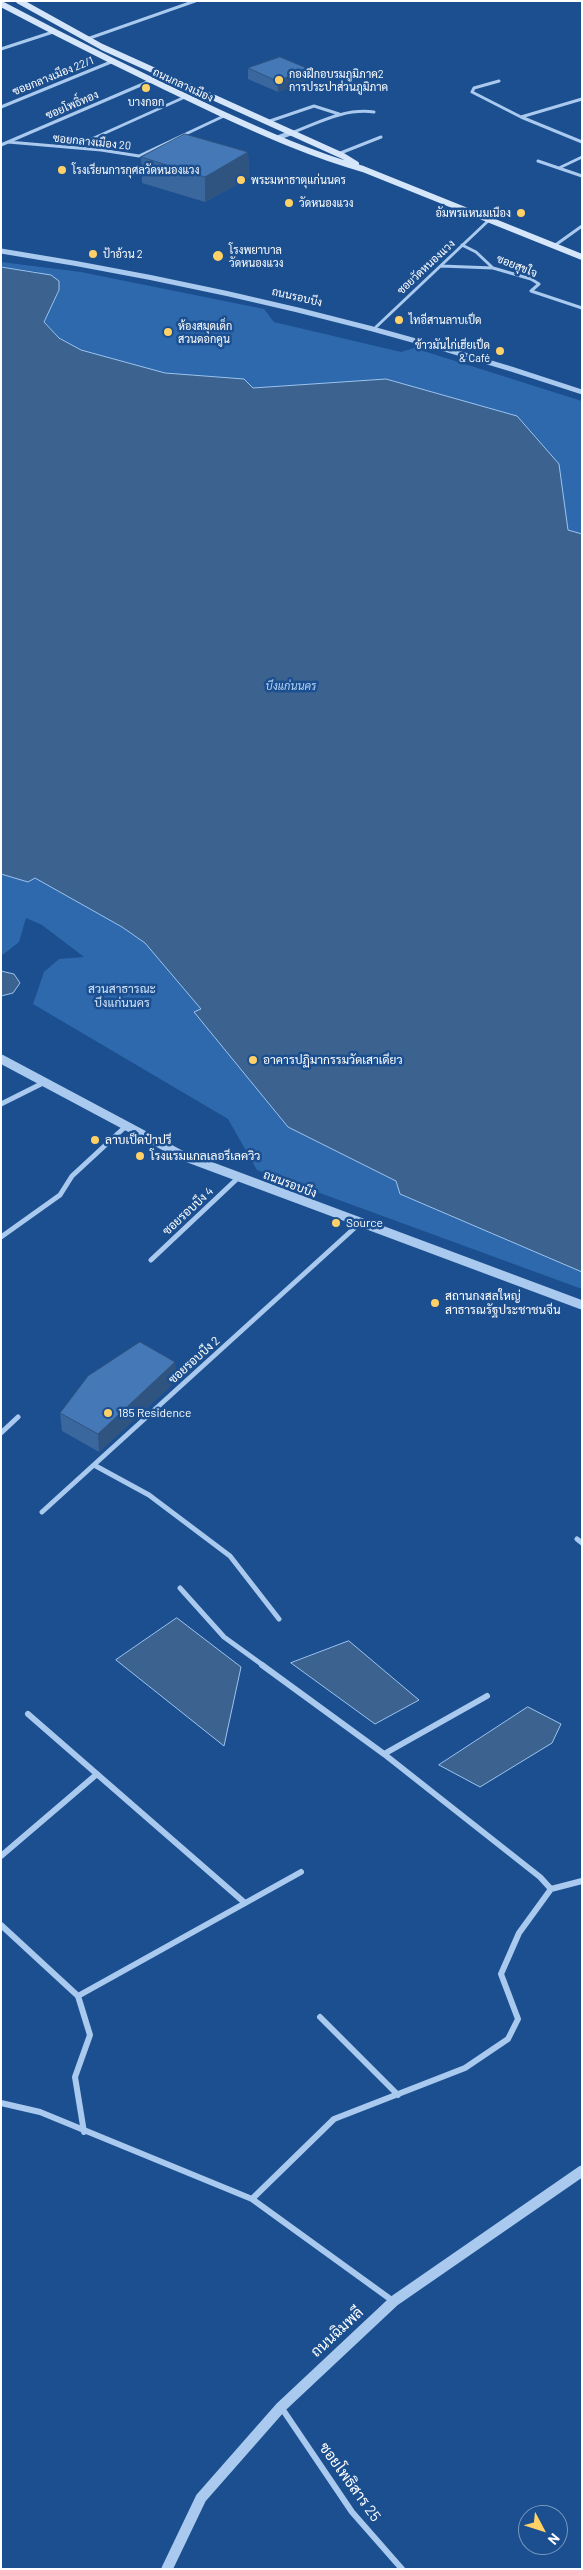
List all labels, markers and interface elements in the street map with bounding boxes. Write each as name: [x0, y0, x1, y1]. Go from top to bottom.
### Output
street label: ซอยกลางเมือง 22/1: [10, 54, 96, 98]
street label: ถนนกลางเมือง: [151, 65, 215, 105]
place label: กองฝึกอบรมภูมิภาค2 การประปาส่วนภูมิภาค: [289, 67, 388, 93]
marker: กองฝึกอบรมภูมิภาค2 การประปาส่วนภูมิภาค: [273, 74, 285, 86]
marker: บางกอก: [140, 82, 152, 94]
street label: ซอยโพธิ์ทอง: [44, 88, 100, 122]
place label: บางกอก: [128, 95, 164, 109]
street label: ซอยกลางเมือง 20: [52, 131, 132, 153]
place label: โรงเรียนการกุศลวัดหนองแวง: [72, 163, 199, 177]
marker: โรงเรียนการกุศลวัดหนองแวง: [56, 164, 68, 176]
place label: พระมหาธาตุแก่นนคร: [251, 173, 346, 187]
marker: พระมหาธาตุแก่นนคร: [235, 174, 247, 186]
place label: วัดหนองแวง: [299, 196, 354, 210]
marker: วัดหนองแวง: [283, 197, 295, 209]
place label: อัมพรแหนมเนือง: [436, 206, 511, 220]
marker: อัมพรแหนมเนือง: [515, 207, 527, 219]
street label: ซอยวัดหนองแวง: [394, 237, 458, 297]
place label: โรงพยาบาล วัดหนองแวง: [229, 243, 284, 269]
place label: ป้าอ้วน 2: [103, 247, 143, 261]
marker: ป้าอ้วน 2: [87, 248, 99, 260]
marker: โรงพยาบาล วัดหนองแวง: [211, 249, 225, 263]
street label: ซอยสุขใจ: [495, 252, 539, 280]
street label: ถนนรอบบึง: [270, 285, 324, 309]
place label: ไทอีสานลาบเป็ด: [409, 313, 482, 327]
marker: ไทอีสานลาบเป็ด: [393, 314, 405, 326]
place label: ห้องสมุดเด็ก สวนดอกคูน: [178, 319, 232, 345]
marker: ห้องสมุดเด็ก สวนดอกคูน: [162, 326, 174, 338]
place label: ข้าวมันไก่เฮียเป็ด & Café: [415, 338, 490, 364]
marker: ข้าวมันไก่เฮียเป็ด & Café: [494, 345, 506, 357]
water label: บึงแก่นนคร: [266, 679, 316, 693]
park label: สวนสาธารณะ บึงแก่นนคร: [88, 982, 156, 1010]
place label: อาคารปฏิมากรรมวัดเสาเดียว: [263, 1053, 403, 1067]
marker: อาคารปฏิมากรรมวัดเสาเดียว: [247, 1054, 259, 1066]
place label: ลาบเป็ดป๋าปรี: [105, 1133, 172, 1147]
marker: ลาบเป็ดป๋าปรี: [89, 1134, 101, 1146]
place label: โรงแรมแกลเลอรีเลควิว: [150, 1149, 260, 1163]
marker: โรงแรมแกลเลอรีเลควิว: [134, 1150, 146, 1162]
street label: ถนนรอบบึง: [261, 1167, 319, 1201]
street label: ซอยรอบบึง 4: [160, 1184, 216, 1238]
place label: Source: [346, 1216, 383, 1230]
marker: Source: [330, 1217, 342, 1229]
place label: สถานกงสุลใหญ่ สาธารณรัฐประชาชนจีน: [445, 1289, 561, 1317]
marker: สถานกงสุลใหญ่ สาธารณรัฐประชาชนจีน: [429, 1297, 441, 1309]
street label: ซอยรอบบึง 2: [165, 1333, 223, 1387]
place label: 185 Residence: [118, 1406, 191, 1420]
marker: 185 Residence: [102, 1407, 114, 1419]
street label: ถนนฉิมพลี: [307, 2303, 367, 2361]
street label: ซอยโพธิสาร 25: [315, 2439, 385, 2525]
north arrow: [518, 2505, 568, 2555]
text: N: [545, 2530, 564, 2548]

